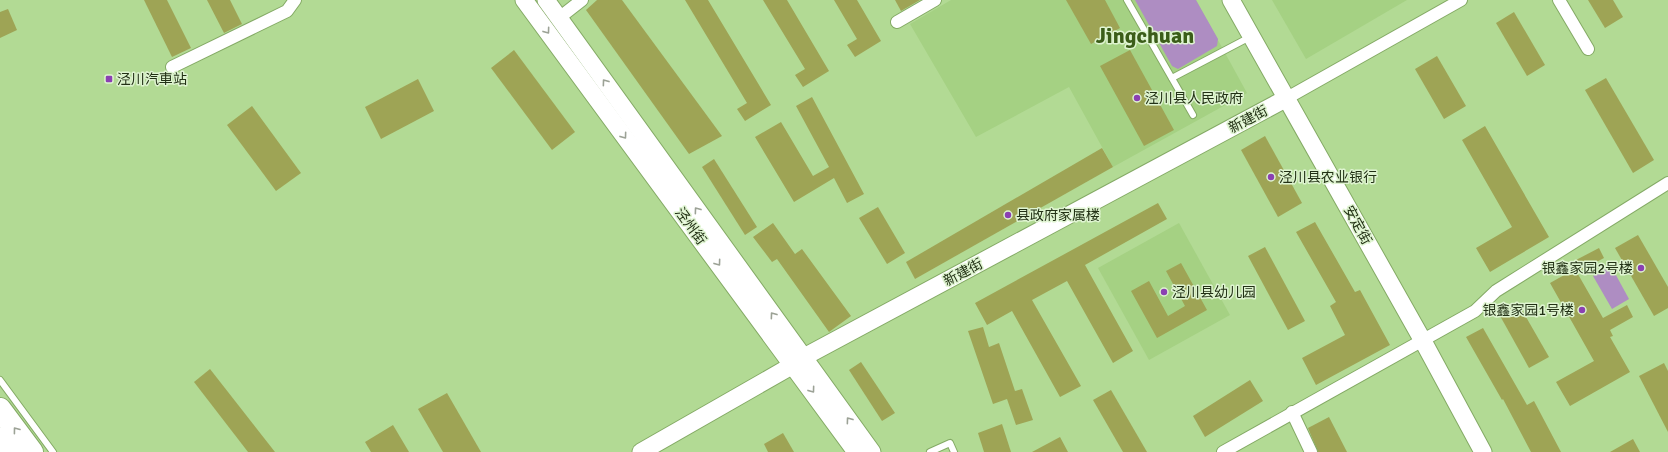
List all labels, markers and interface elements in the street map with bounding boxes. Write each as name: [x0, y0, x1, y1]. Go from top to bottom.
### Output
district label: Jingchuan: [1096, 22, 1194, 49]
one-way arrow: [542, 27, 549, 34]
place label: 泾川汽車站: [117, 71, 187, 88]
marker: 泾川汽車站: [104, 74, 114, 84]
one-way arrow: [603, 79, 610, 86]
place label: 泾川县人民政府: [1145, 90, 1243, 107]
marker: 泾川县人民政府: [1132, 93, 1142, 103]
street label: 新建街: [1226, 102, 1271, 137]
one-way arrow: [619, 132, 627, 139]
place label: 泾川县农业银行: [1279, 169, 1377, 186]
marker: 泾川县农业银行: [1266, 172, 1276, 182]
street label: 安定街: [1340, 203, 1375, 248]
street label: 泾州街: [671, 204, 710, 248]
one-way arrow: [695, 207, 702, 214]
place label: 县政府家属楼: [1016, 207, 1100, 224]
marker: 县政府家属楼: [1003, 210, 1013, 220]
street label: 新建街: [941, 255, 986, 290]
one-way arrow: [713, 259, 721, 266]
place label: 银鑫家园2号楼: [1541, 260, 1633, 277]
marker: 银鑫家园2号楼: [1636, 263, 1646, 273]
place label: 泾川县幼儿园: [1172, 284, 1256, 301]
marker: 泾川县幼儿园: [1159, 287, 1169, 297]
place label: 银鑫家园1号楼: [1482, 302, 1574, 319]
marker: 银鑫家园1号楼: [1577, 305, 1587, 315]
one-way arrow: [770, 312, 778, 319]
one-way arrow: [807, 386, 814, 393]
one-way arrow: [847, 418, 854, 425]
one-way arrow: [14, 428, 21, 435]

